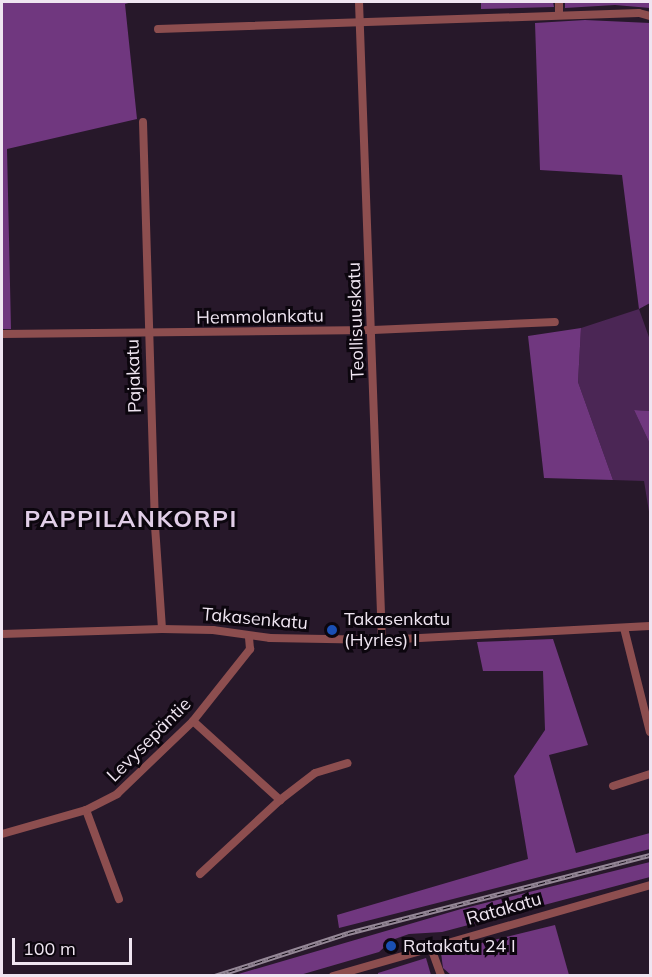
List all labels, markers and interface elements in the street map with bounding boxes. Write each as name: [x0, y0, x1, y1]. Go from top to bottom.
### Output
street label: Teollisuuskatu: [343, 262, 369, 380]
street label: Hemmolankatu: [196, 305, 324, 329]
street label: Pajakatu: [122, 339, 146, 413]
district label: PAPPILANKORPI: [24, 505, 238, 533]
street label: Takasenkatu: [201, 604, 309, 634]
place label: Takasenkatu (Hyrles) I: [344, 609, 450, 652]
marker: Takasenkatu (Hyrles) I: [325, 623, 339, 637]
street label: Levysepäntie: [103, 694, 195, 786]
street label: Ratakatu: [464, 888, 544, 930]
scale bar: [15, 926, 135, 964]
place label: Ratakatu 24 I: [403, 935, 516, 957]
text: 100 m: [23, 937, 76, 960]
marker: Ratakatu 24 I: [384, 939, 398, 953]

